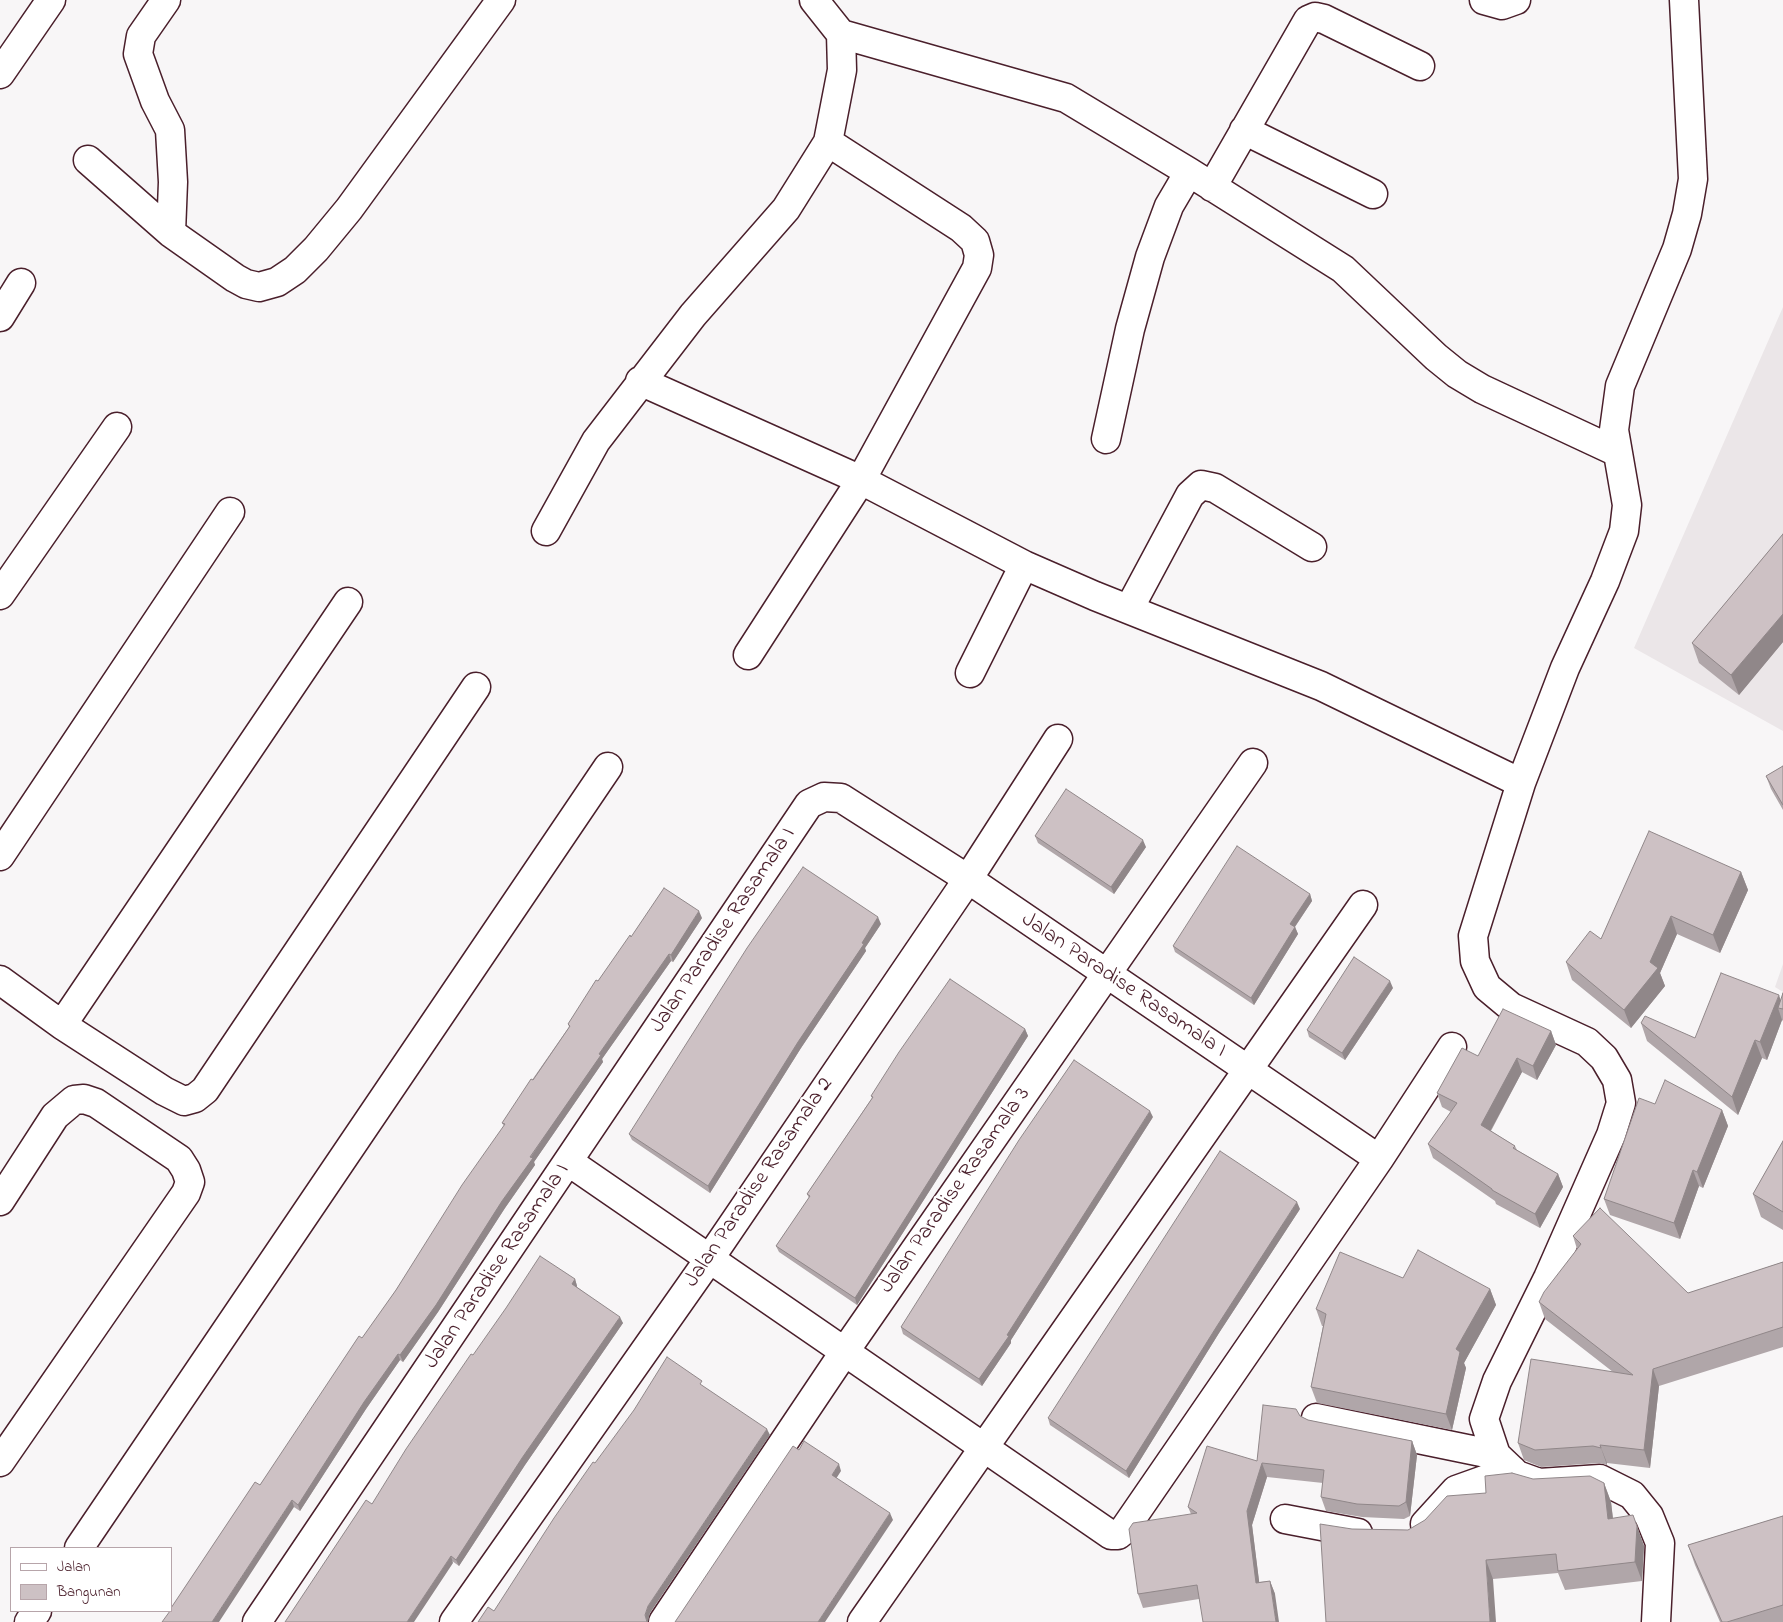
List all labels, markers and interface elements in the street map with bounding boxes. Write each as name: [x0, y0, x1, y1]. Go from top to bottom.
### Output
street label: Jalan Paradise Rasamala I: [645, 823, 803, 1039]
street label: Jalan Paradise Rasamala I: [1015, 907, 1231, 1065]
street label: Jalan Paradise Rasamala 2: [680, 1073, 840, 1293]
street label: Jalan Paradise Rasamala 3: [875, 1083, 1037, 1299]
street label: Jalan Paradise Rasamala I: [419, 1159, 577, 1375]
legend: [10, 1547, 172, 1612]
text: Jalan: [57, 1556, 90, 1578]
text: Bangunan: [57, 1581, 121, 1603]

